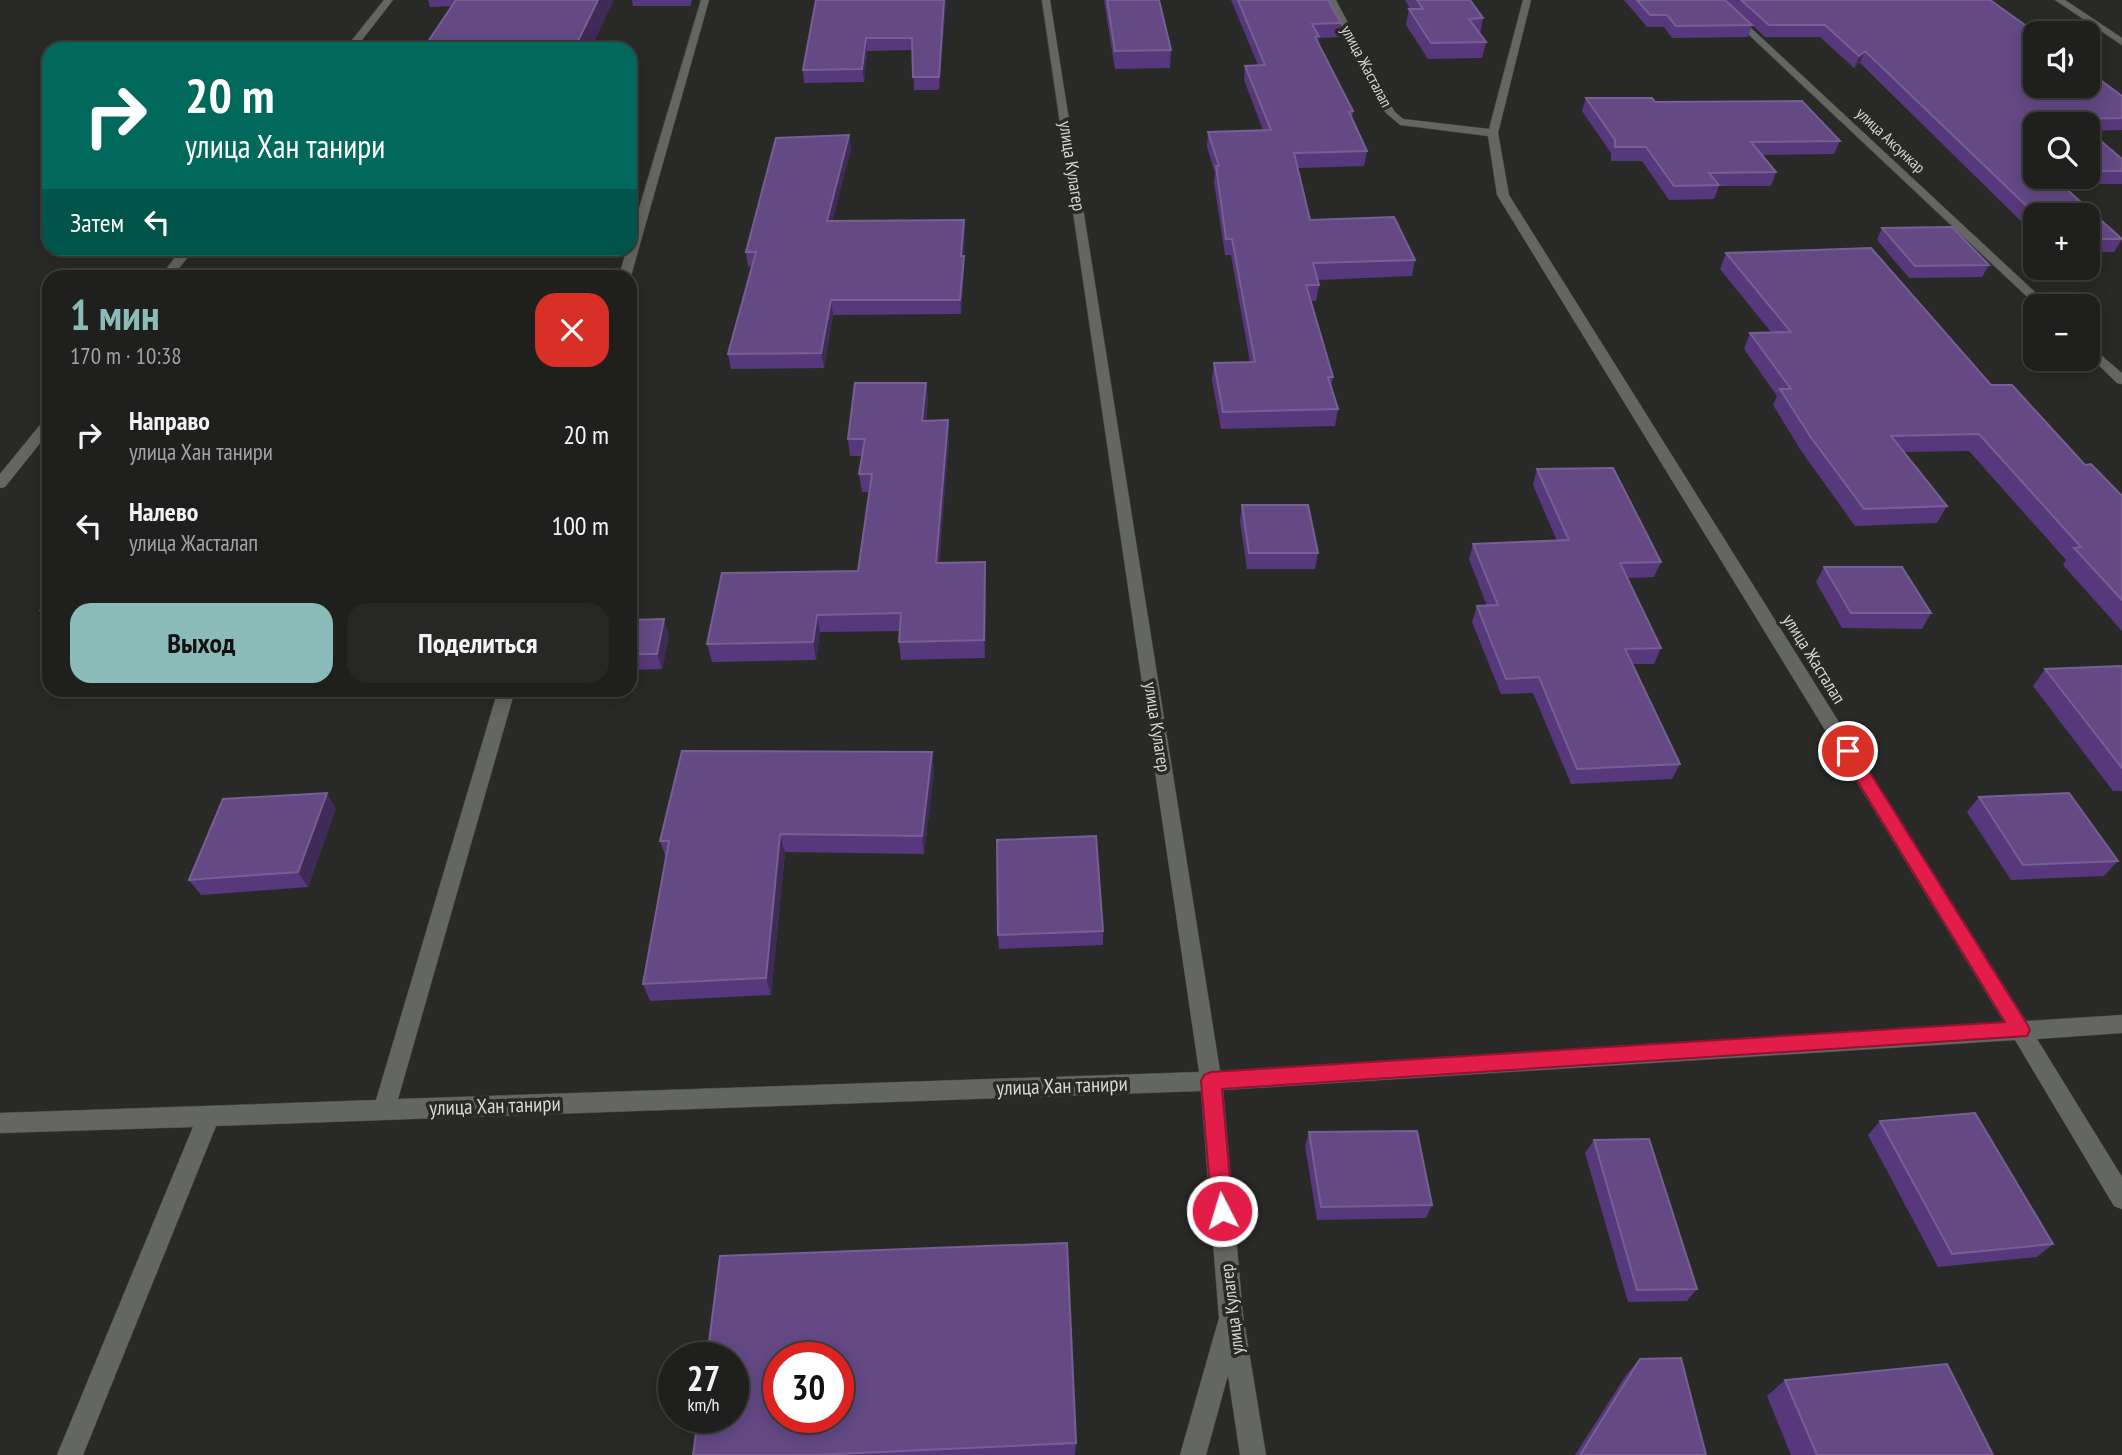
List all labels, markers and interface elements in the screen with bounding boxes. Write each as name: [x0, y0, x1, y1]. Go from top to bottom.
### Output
map controls: [2023, 21, 2100, 371]
button: sound: [2023, 21, 2100, 98]
street label: улица Жасталап: [1337, 22, 1397, 110]
text: 20 m: [185, 63, 274, 127]
icon: right: [70, 70, 161, 161]
street label: улица Аксункар: [1852, 103, 1930, 177]
button: search: [2023, 112, 2100, 189]
street label: улица Кулагер: [1054, 119, 1091, 213]
text: улица Хан танири: [185, 125, 385, 167]
icon: left: [138, 203, 176, 241]
button: +: [2023, 203, 2100, 280]
text: Затем: [70, 206, 124, 239]
text: 1 мин: [70, 287, 160, 342]
button: close: [535, 293, 609, 367]
button: −: [2023, 294, 2100, 371]
text: 170 m · 10:38: [70, 341, 182, 370]
text: Направо: [129, 404, 210, 437]
icon: right: [70, 416, 108, 454]
text: 20 m: [563, 418, 609, 451]
text: улица Хан танири: [129, 437, 273, 466]
text: Налево: [129, 495, 198, 528]
icon: left: [70, 507, 108, 545]
text: 100 m: [551, 509, 609, 542]
text: улица Жасталап: [129, 528, 258, 557]
button: Выход: [70, 603, 333, 683]
button: Поделиться: [347, 603, 609, 683]
street label: улица Жасталап: [1778, 610, 1851, 708]
street label: улица Кулагер: [1139, 680, 1176, 774]
pin: [1818, 721, 1878, 781]
icon: arrive: [1829, 732, 1867, 770]
street label: улица Хан танири: [996, 1070, 1128, 1101]
street label: улица Хан танири: [429, 1090, 561, 1121]
position arrow: [1185, 1174, 1259, 1248]
street label: улица Кулагер: [1215, 1262, 1248, 1356]
speed limit sign: 30: [763, 1342, 854, 1433]
text: 27: [687, 1355, 720, 1401]
text: km/h: [688, 1393, 719, 1416]

